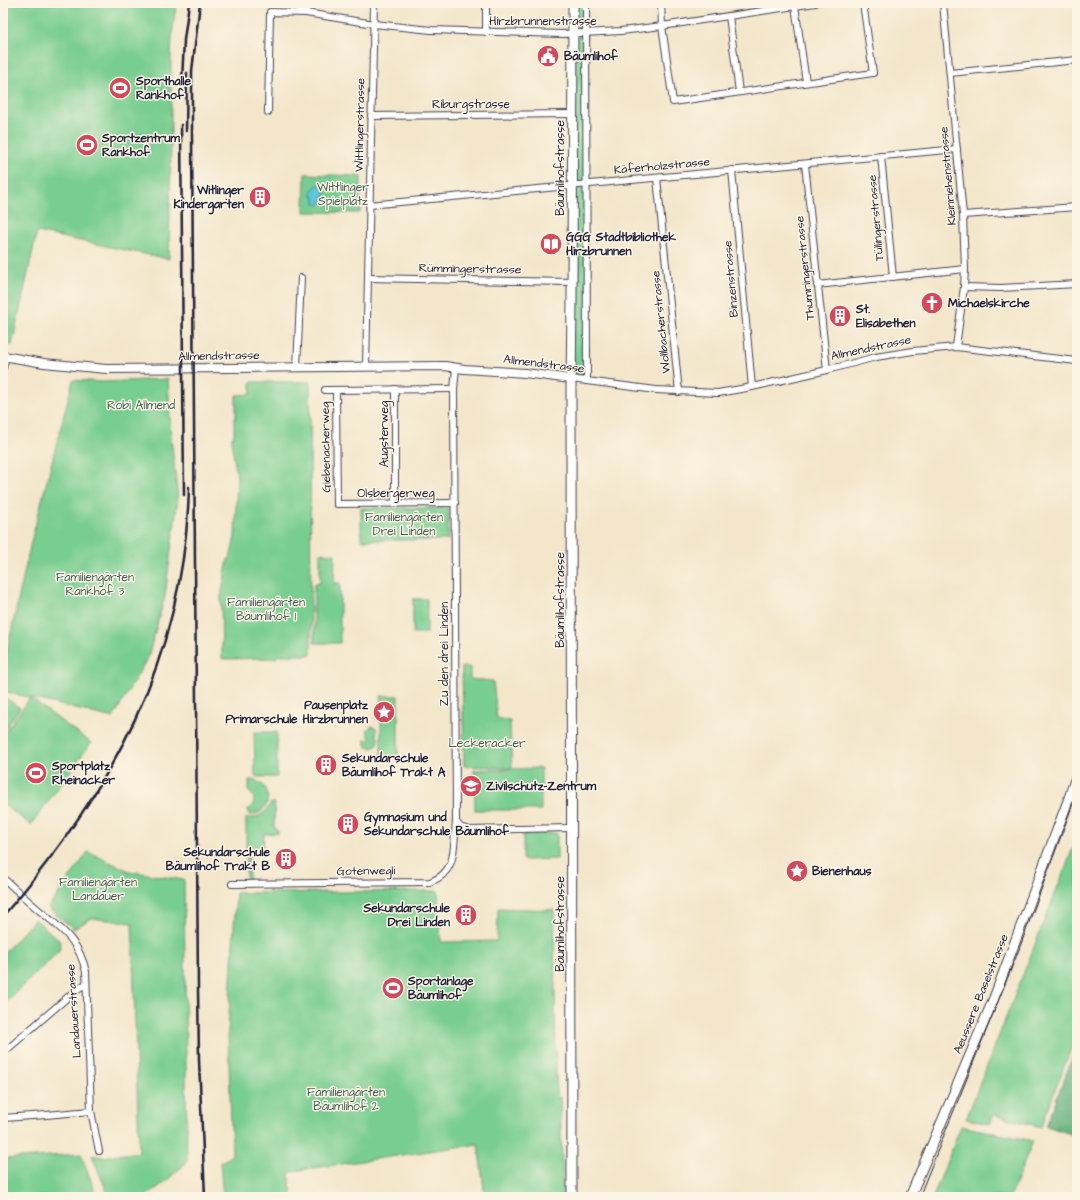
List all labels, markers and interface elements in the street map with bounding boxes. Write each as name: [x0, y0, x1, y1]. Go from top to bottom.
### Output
street label: Hirzbrunnenstrasse: [489, 13, 597, 30]
public building icon: Bäumlihof: [535, 43, 561, 69]
place label: Bäumlihof: [564, 48, 618, 65]
place label: Sporthalle Rankhof: [135, 73, 191, 104]
sports icon: Sporthalle Rankhof: [107, 75, 133, 101]
street label: Wittlingerstrasse: [351, 77, 370, 172]
street label: Riburgstrasse: [432, 96, 511, 114]
street label: Bäumlihofstrasse: [552, 120, 569, 216]
street label: Kleinriehenstrasse: [935, 125, 961, 226]
place label: Sportzentrum Rankhof: [101, 130, 181, 161]
sports icon: Sportzentrum Rankhof: [74, 132, 100, 158]
street label: Käferholzstrasse: [613, 153, 711, 179]
street label: Tüllingerstrasse: [864, 174, 889, 262]
park label: Wittlinger Spielplatz: [317, 179, 369, 210]
place label: Witlinger Kindergarten: [173, 182, 244, 215]
building icon: Witlinger Kindergarten: [247, 184, 273, 210]
street label: Thumringerstrasse: [791, 214, 820, 321]
place label: GGG Stadtbibliothek Hirzbrunnen: [566, 229, 676, 260]
library icon: GGG Stadtbibliothek Hirzbrunnen: [538, 231, 564, 257]
street label: Binzenstrasse: [719, 239, 743, 318]
street label: Rümmingerstrasse: [419, 260, 522, 279]
street label: Wollbacherstrasse: [647, 269, 675, 374]
church icon: Michaelskirche: [919, 290, 945, 316]
place label: Michaelskirche: [948, 295, 1030, 312]
place label: St. Elisabethen: [855, 301, 915, 332]
building icon: St. Elisabethen: [827, 303, 853, 329]
street label: Allmendstrasse: [829, 331, 913, 365]
street label: Allmendstrasse: [178, 347, 260, 365]
street label: Allmendstrasse: [502, 351, 586, 377]
park label: Robi Allmend: [107, 397, 175, 414]
street label: Giebenacherweg: [317, 401, 336, 493]
street label: Augsterweg: [376, 401, 394, 467]
street label: Olsbergerweg: [357, 485, 435, 503]
park label: Familiengärten Drei Linden: [365, 509, 443, 540]
street label: Bäumlihofstrasse: [552, 552, 569, 648]
park label: Familiengärten Rankhof 3: [56, 569, 134, 600]
park label: Familiengärten Bäumlihof 1: [227, 594, 305, 625]
street label: Zu den drei Linden: [436, 602, 453, 706]
place label: Pausenplatz Primarschule Hirzbrunnen: [225, 697, 369, 728]
place icon: Pausenplatz Primarschule Hirzbrunnen: [371, 699, 397, 725]
park label: Leckeracker: [448, 735, 526, 752]
place label: Sekundarschule Bäumlihof Trakt A: [341, 750, 446, 781]
building icon: Sekundarschule Bäumlihof Trakt A: [313, 752, 339, 778]
place label: Sportplatz Rheinacker: [51, 758, 115, 789]
sports icon: Sportplatz Rheinacker: [23, 760, 49, 786]
school or university icon: Zivilschutz-Zentrum: [458, 773, 484, 799]
place label: Zivilschutz-Zentrum: [486, 778, 597, 795]
place label: Gymnasium und Sekundarschule Bäumlihof: [363, 809, 510, 840]
building icon: Gymnasium und Sekundarschule Bäumlihof: [335, 811, 361, 837]
place label: Sekundarschule Bäumlihof Trakt B: [166, 844, 271, 875]
building icon: Sekundarschule Bäumlihof Trakt B: [273, 846, 299, 872]
place icon: Bienenhaus: [784, 858, 810, 884]
street label: Gotenwegli: [337, 862, 396, 881]
place label: Bienenhaus: [812, 863, 872, 880]
park label: Familiengärten Landauer: [59, 874, 137, 905]
street label: Bäumlihofstrasse: [552, 876, 569, 972]
place label: Sekundarschule Drei Linden: [362, 900, 451, 931]
building icon: Sekundarschule Drei Linden: [453, 902, 479, 928]
street label: Aeussere Baselstrasse: [949, 931, 1013, 1056]
street label: Landauerstrasse: [62, 963, 86, 1058]
place label: Sportanlage Bäumlihof: [407, 973, 474, 1004]
sports icon: Sportanlage Bäumlihof: [380, 975, 406, 1001]
park label: Familiengärten Bäumlihof 2: [307, 1084, 385, 1115]

